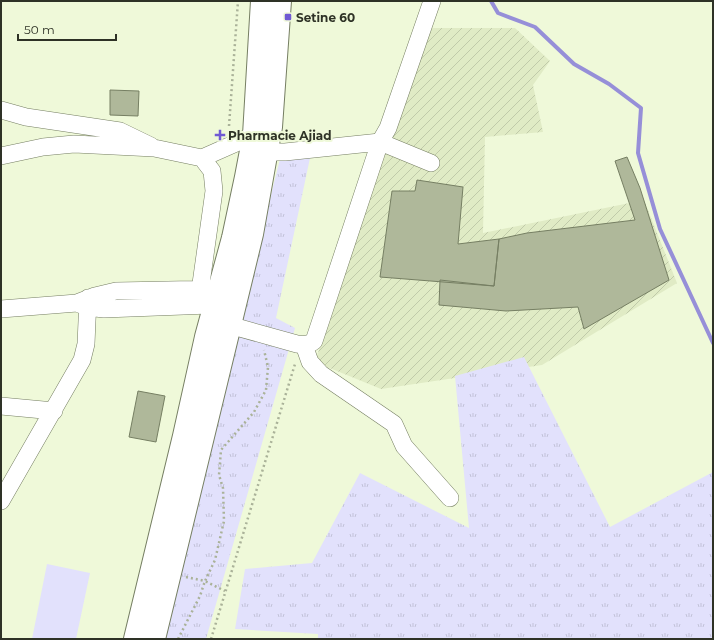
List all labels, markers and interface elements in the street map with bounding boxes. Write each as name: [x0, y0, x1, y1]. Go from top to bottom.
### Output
place label: Setine 60: [296, 10, 355, 25]
marker: Setine 60: [283, 12, 293, 22]
scale bar: [18, 16, 116, 42]
text: 50 m: [24, 22, 55, 37]
place label: Pharmacie Ajiad: [228, 128, 332, 143]
marker: Pharmacie Ajiad: [215, 130, 225, 140]

